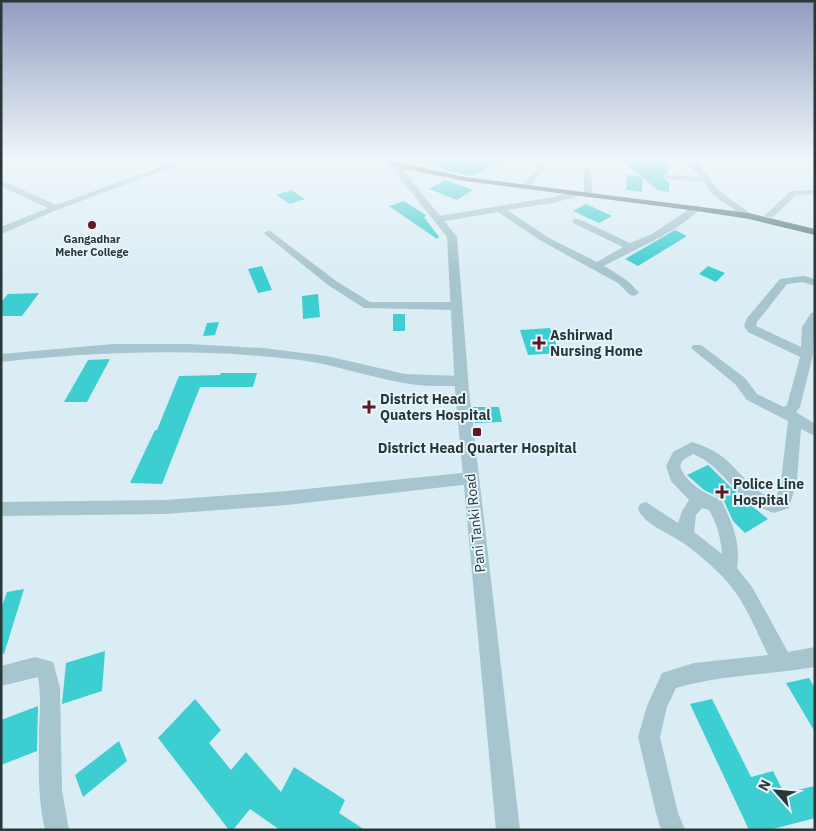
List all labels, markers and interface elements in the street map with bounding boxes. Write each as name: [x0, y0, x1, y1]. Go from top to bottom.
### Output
marker: Gangadhar Meher College: [86, 219, 98, 231]
place label: Gangadhar Meher College: [55, 232, 129, 259]
place label: Ashirwad Nursing Home: [550, 326, 643, 360]
marker: Ashirwad Nursing Home: [532, 336, 546, 350]
place label: District Head Quaters Hospital: [380, 390, 491, 424]
marker: District Head Quaters Hospital: [362, 400, 376, 414]
marker: District Head Quarter Hospital: [471, 426, 483, 438]
place label: District Head Quarter Hospital: [378, 439, 576, 457]
street label: Pani Tanki Road: [461, 473, 489, 573]
place label: Police Line Hospital: [733, 475, 804, 509]
marker: Police Line Hospital: [715, 485, 729, 499]
north arrow: [751, 766, 801, 816]
text: N: [754, 776, 775, 794]

